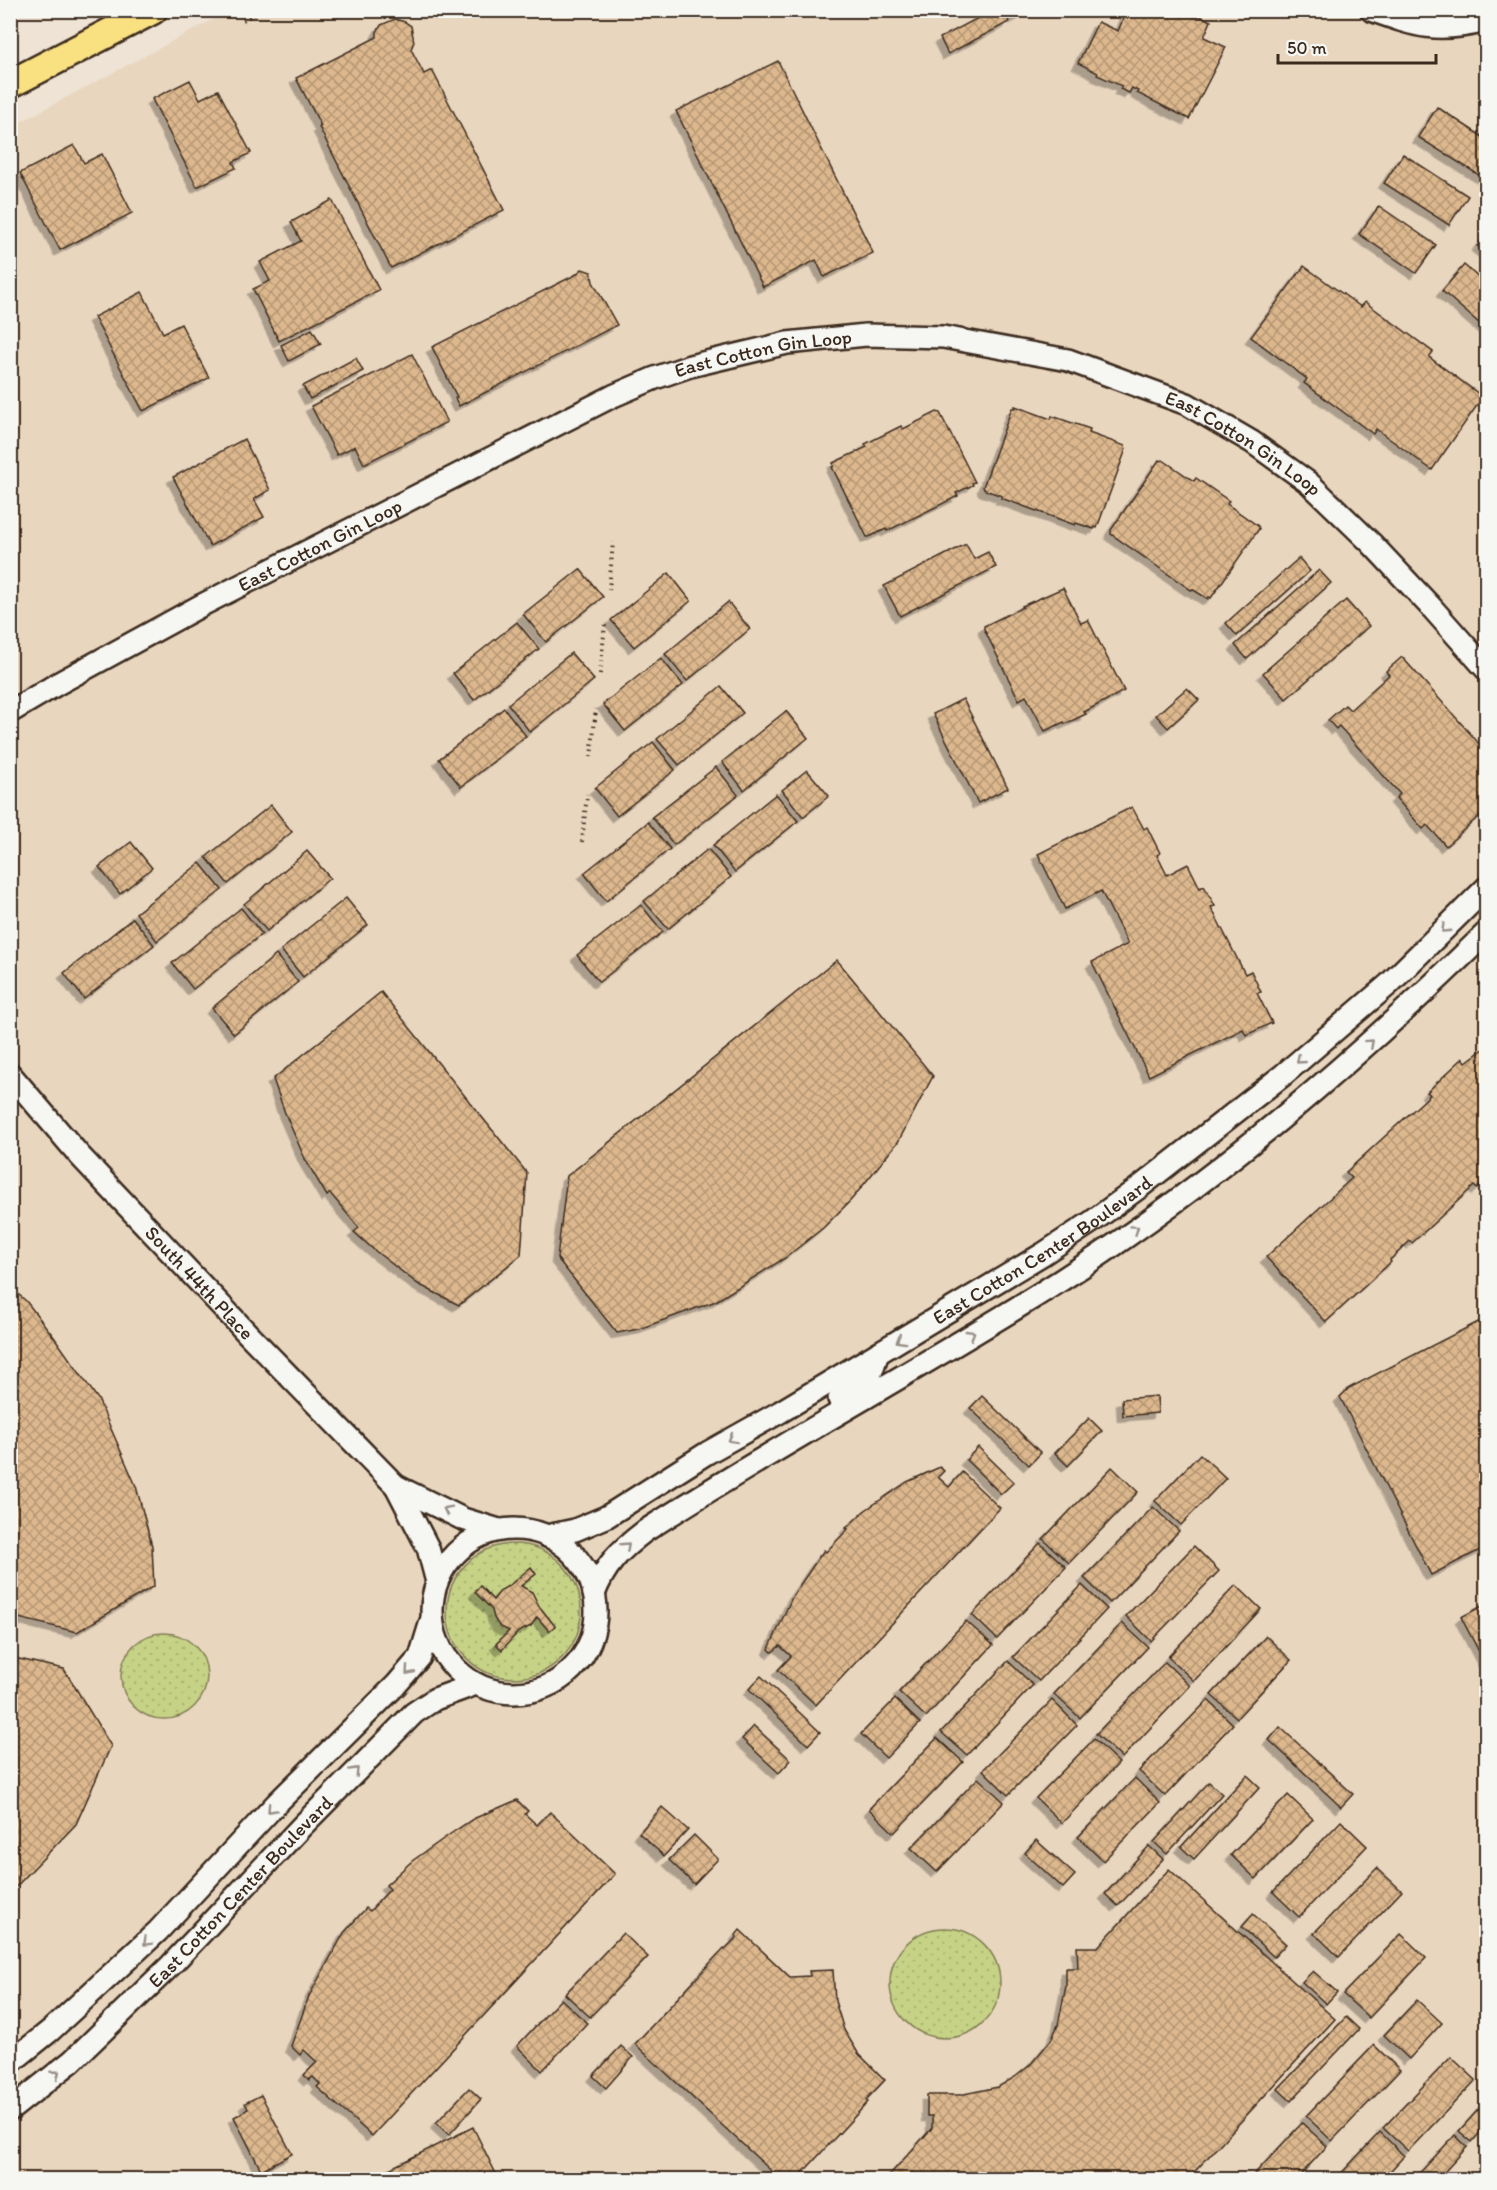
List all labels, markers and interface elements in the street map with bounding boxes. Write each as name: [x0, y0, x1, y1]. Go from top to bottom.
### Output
scale bar: [1278, 27, 1436, 65]
text: 50 m: [1287, 37, 1327, 59]
street label: East Cotton Gin Loop: [671, 324, 853, 383]
street label: East Cotton Gin Loop: [1162, 385, 1327, 501]
street label: East Cotton Gin Loop: [234, 493, 406, 597]
one-way arrow: [1441, 922, 1452, 933]
one-way arrow: [1363, 1039, 1374, 1050]
one-way arrow: [1296, 1053, 1307, 1064]
street label: East Cotton Center Boulevard: [928, 1170, 1157, 1330]
street label: South 44th Place: [140, 1221, 259, 1345]
one-way arrow: [1128, 1225, 1139, 1236]
one-way arrow: [965, 1330, 975, 1342]
one-way arrow: [896, 1333, 906, 1345]
one-way arrow: [728, 1432, 738, 1443]
one-way arrow: [442, 1506, 453, 1517]
one-way arrow: [619, 1542, 630, 1553]
one-way arrow: [405, 1664, 416, 1675]
one-way arrow: [348, 1767, 359, 1778]
street label: East Cotton Center Boulevard: [143, 1790, 338, 1993]
one-way arrow: [267, 1802, 278, 1813]
one-way arrow: [143, 1935, 153, 1946]
one-way arrow: [49, 2070, 60, 2081]

